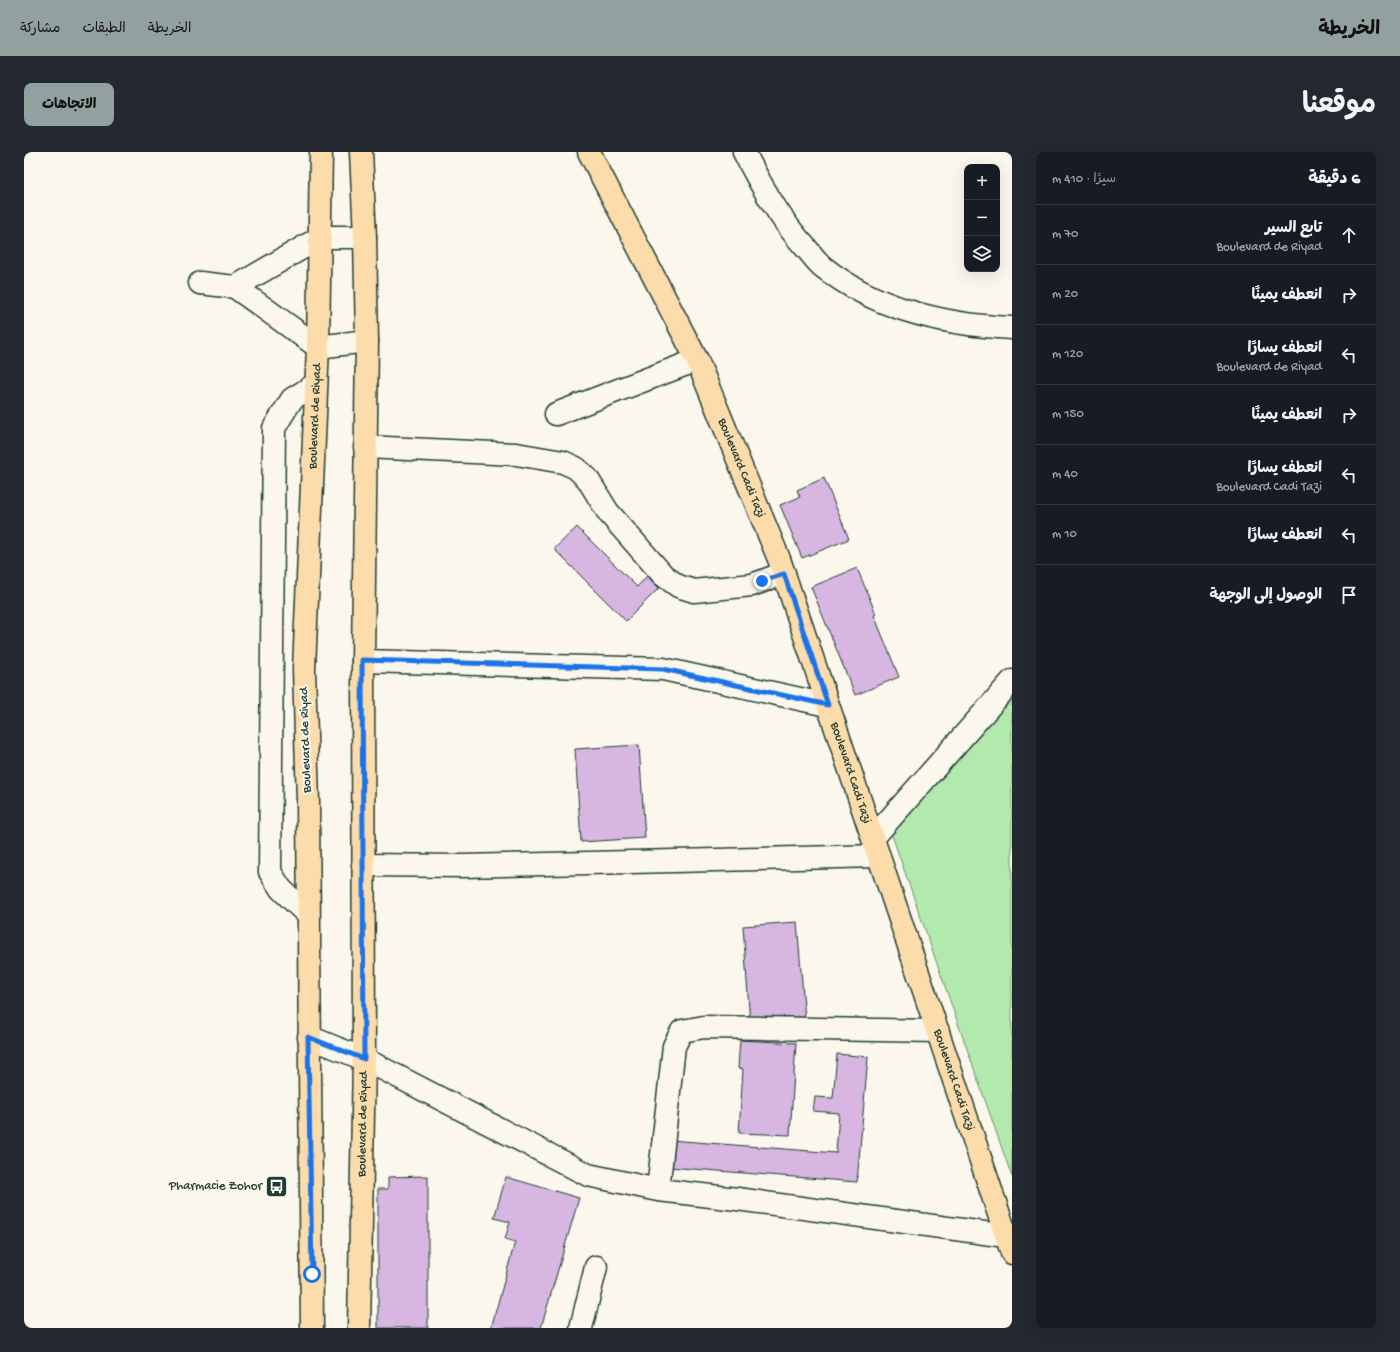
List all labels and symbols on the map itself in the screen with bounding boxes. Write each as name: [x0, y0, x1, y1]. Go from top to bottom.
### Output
street label: Boulevard de Riyad: [305, 362, 325, 470]
street label: Boulevard Cadi Tazi: [714, 415, 769, 520]
route end: [753, 572, 771, 590]
street label: Boulevard de Riyad: [297, 686, 315, 794]
street label: Boulevard Cadi Tazi: [826, 719, 875, 825]
street label: Boulevard Cadi Tazi: [930, 1026, 978, 1133]
street label: Boulevard de Riyad: [354, 1070, 371, 1178]
bus stop icon: Pharmacie Zohor: [264, 1173, 290, 1199]
place label: Pharmacie Zohor: [168, 1179, 263, 1194]
route start: [303, 1265, 321, 1283]

